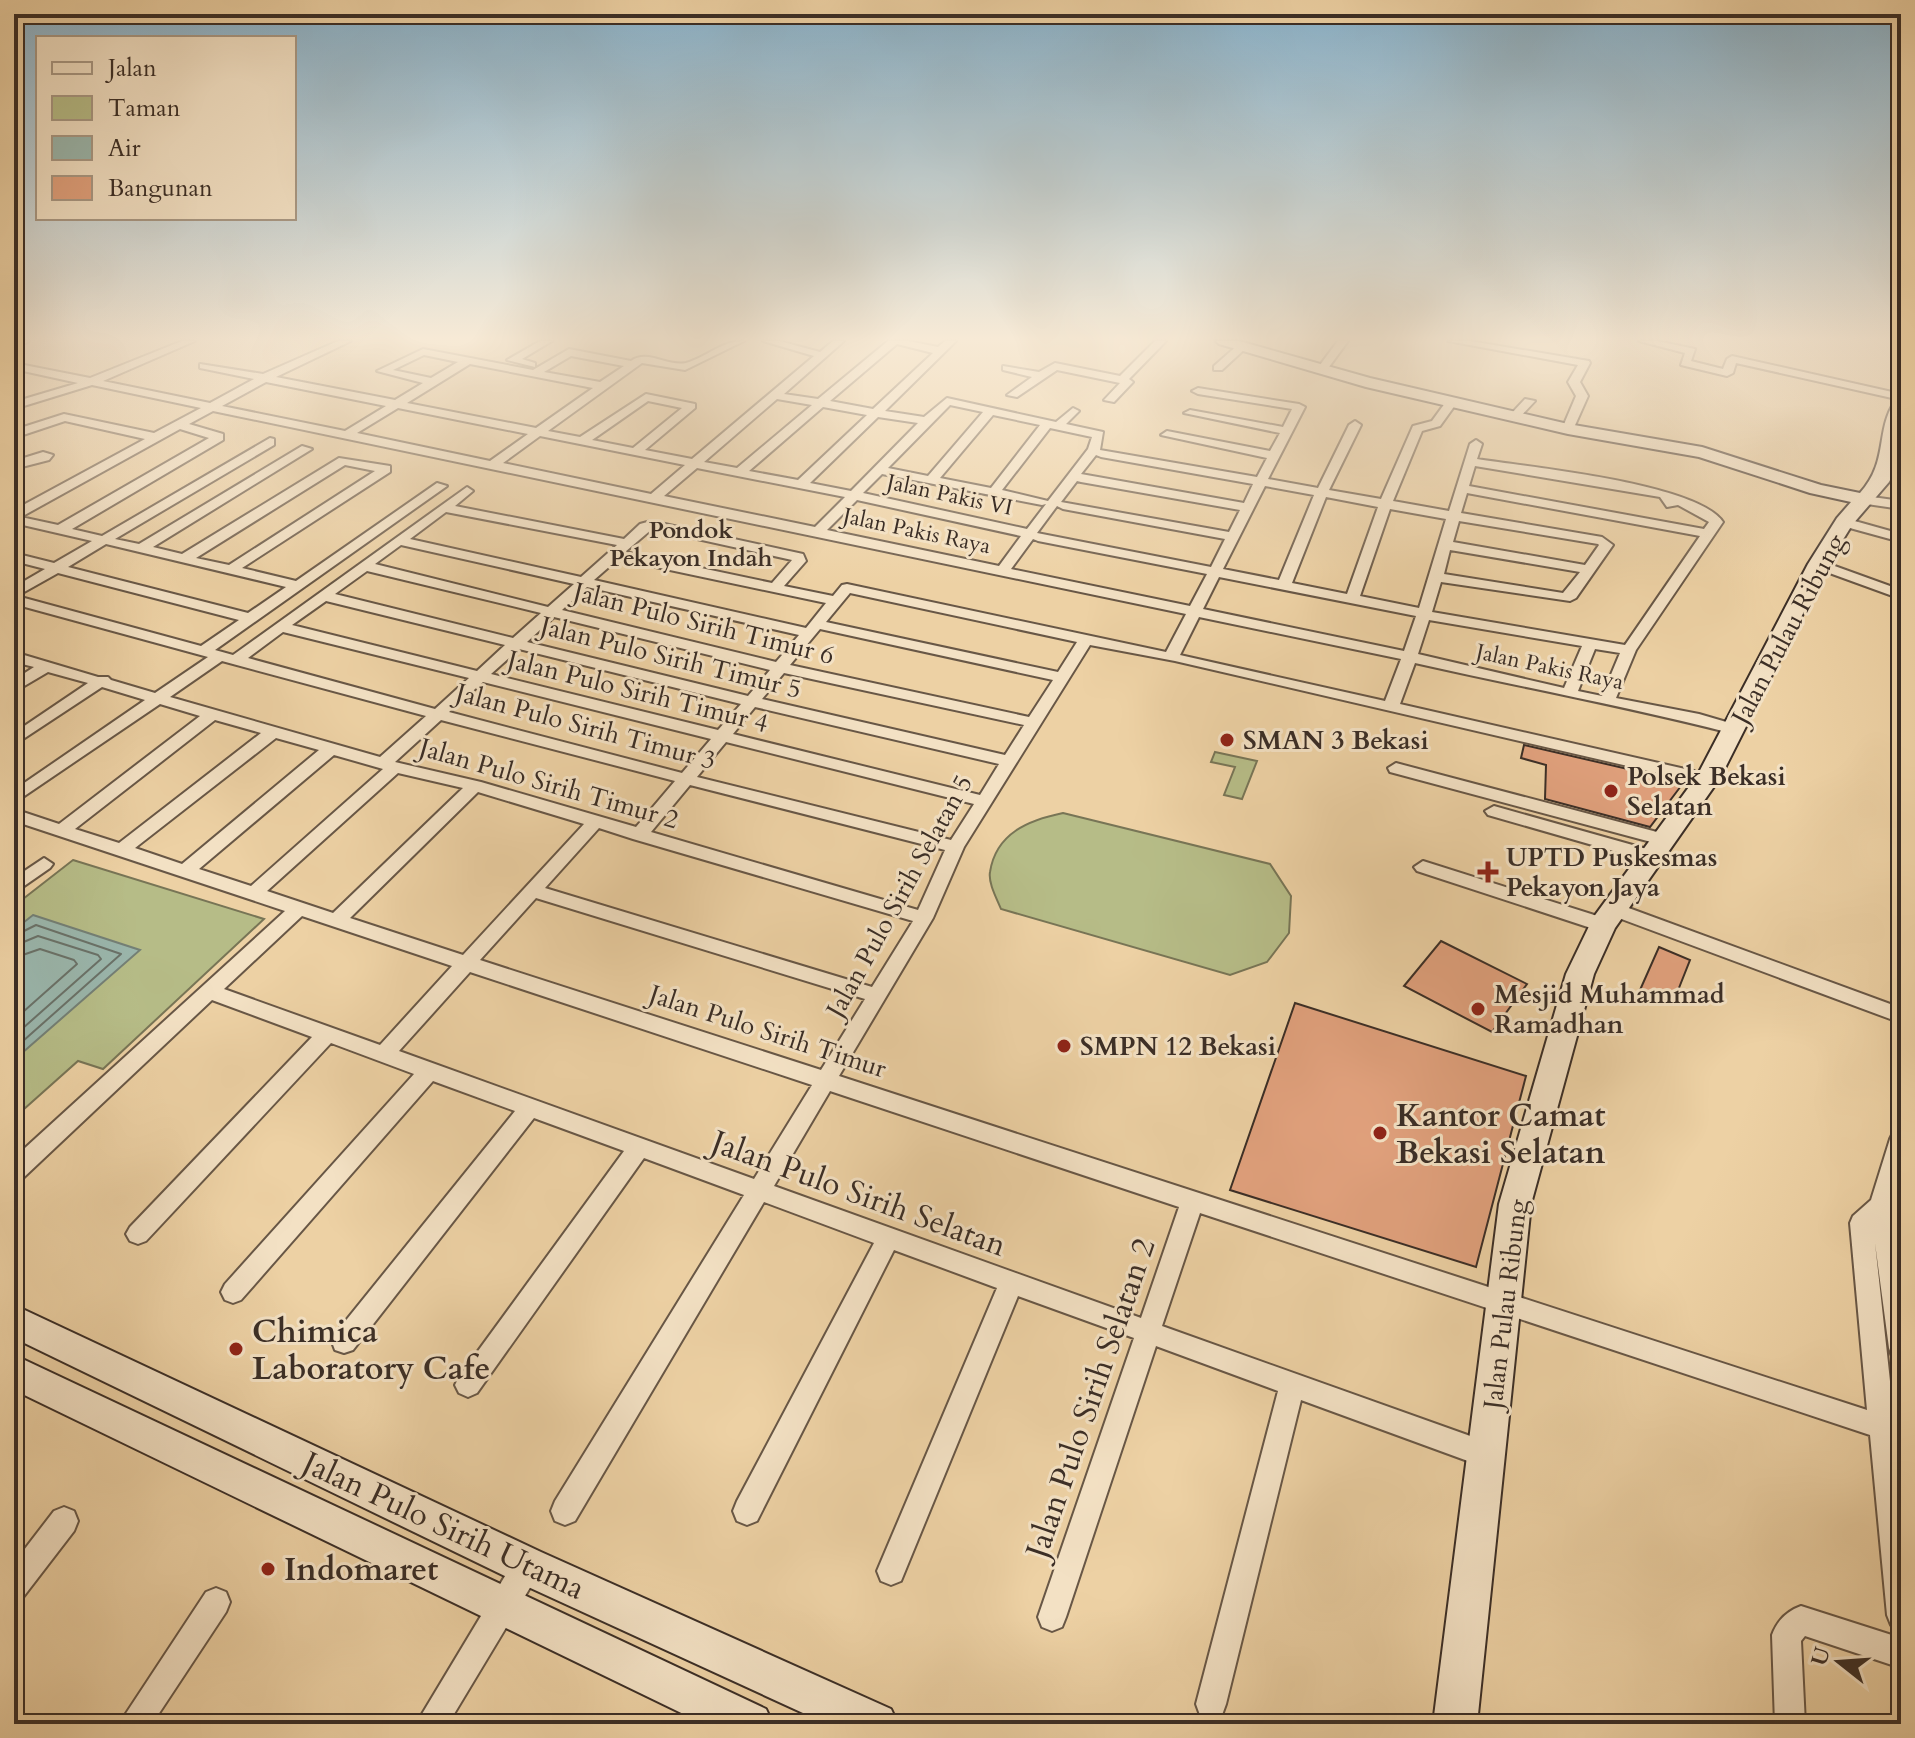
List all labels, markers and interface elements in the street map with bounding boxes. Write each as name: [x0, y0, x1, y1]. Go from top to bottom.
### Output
legend: [36, 36, 296, 220]
text: Jalan: [105, 52, 157, 85]
text: Taman: [108, 92, 181, 125]
text: Air: [108, 132, 141, 165]
text: Bangunan: [108, 172, 213, 205]
street label: Jalan Pakis VI: [881, 466, 1015, 523]
street label: Jalan Pakis Raya: [837, 500, 994, 561]
district label: Pondok Pekayon Indah: [609, 514, 773, 575]
street label: Jalan Pulau Ribung: [1722, 527, 1854, 734]
street label: Jalan Pulo Sirih Timur 6: [566, 573, 838, 673]
street label: Jalan Pulo Sirih Timur 5: [533, 607, 805, 707]
street label: Jalan Pakis Raya: [1470, 636, 1627, 697]
street label: Jalan Pulo Sirih Timur 4: [500, 641, 772, 741]
street label: Jalan Pulo Sirih Timur 3: [448, 674, 720, 778]
place label: SMAN 3 Bekasi: [1243, 723, 1429, 758]
street label: Jalan Pulo Sirih Timur 2: [412, 729, 682, 837]
marker: SMAN 3 Bekasi: [1218, 731, 1236, 749]
place label: Polsek Bekasi Selatan: [1627, 759, 1786, 824]
street label: Jalan Pulo Sirih Selatan 5: [816, 769, 981, 1027]
marker: Polsek Bekasi Selatan: [1602, 782, 1620, 800]
place label: UPTD Puskesmas Pekayon Jaya: [1506, 840, 1717, 905]
marker: UPTD Puskesmas Pekayon Jaya: [1477, 861, 1499, 883]
street label: Jalan Pulo Sirih Timur: [641, 975, 891, 1087]
place label: Mesjid Muhammad Ramadhan: [1494, 977, 1725, 1042]
marker: Mesjid Muhammad Ramadhan: [1469, 1000, 1487, 1018]
place label: SMPN 12 Bekasi: [1080, 1029, 1276, 1064]
marker: SMPN 12 Bekasi: [1055, 1037, 1073, 1055]
place label: Kantor Camat Bekasi Selatan: [1396, 1094, 1606, 1175]
street label: Jalan Pulo Sirih Selatan: [702, 1119, 1012, 1268]
marker: Kantor Camat Bekasi Selatan: [1371, 1124, 1389, 1142]
street label: Jalan Pulau Ribung: [1475, 1197, 1536, 1415]
street label: Jalan Pulo Sirih Selatan 2: [1014, 1233, 1166, 1568]
place label: Chimica Laboratory Cafe: [252, 1310, 490, 1391]
marker: Chimica Laboratory Cafe: [227, 1340, 245, 1358]
street label: Jalan Pulo Sirih Utama: [292, 1439, 592, 1611]
place label: Indomaret: [284, 1548, 438, 1592]
marker: Indomaret: [259, 1560, 277, 1578]
north arrow: [1799, 1622, 1879, 1702]
text: U: [1804, 1643, 1838, 1669]

